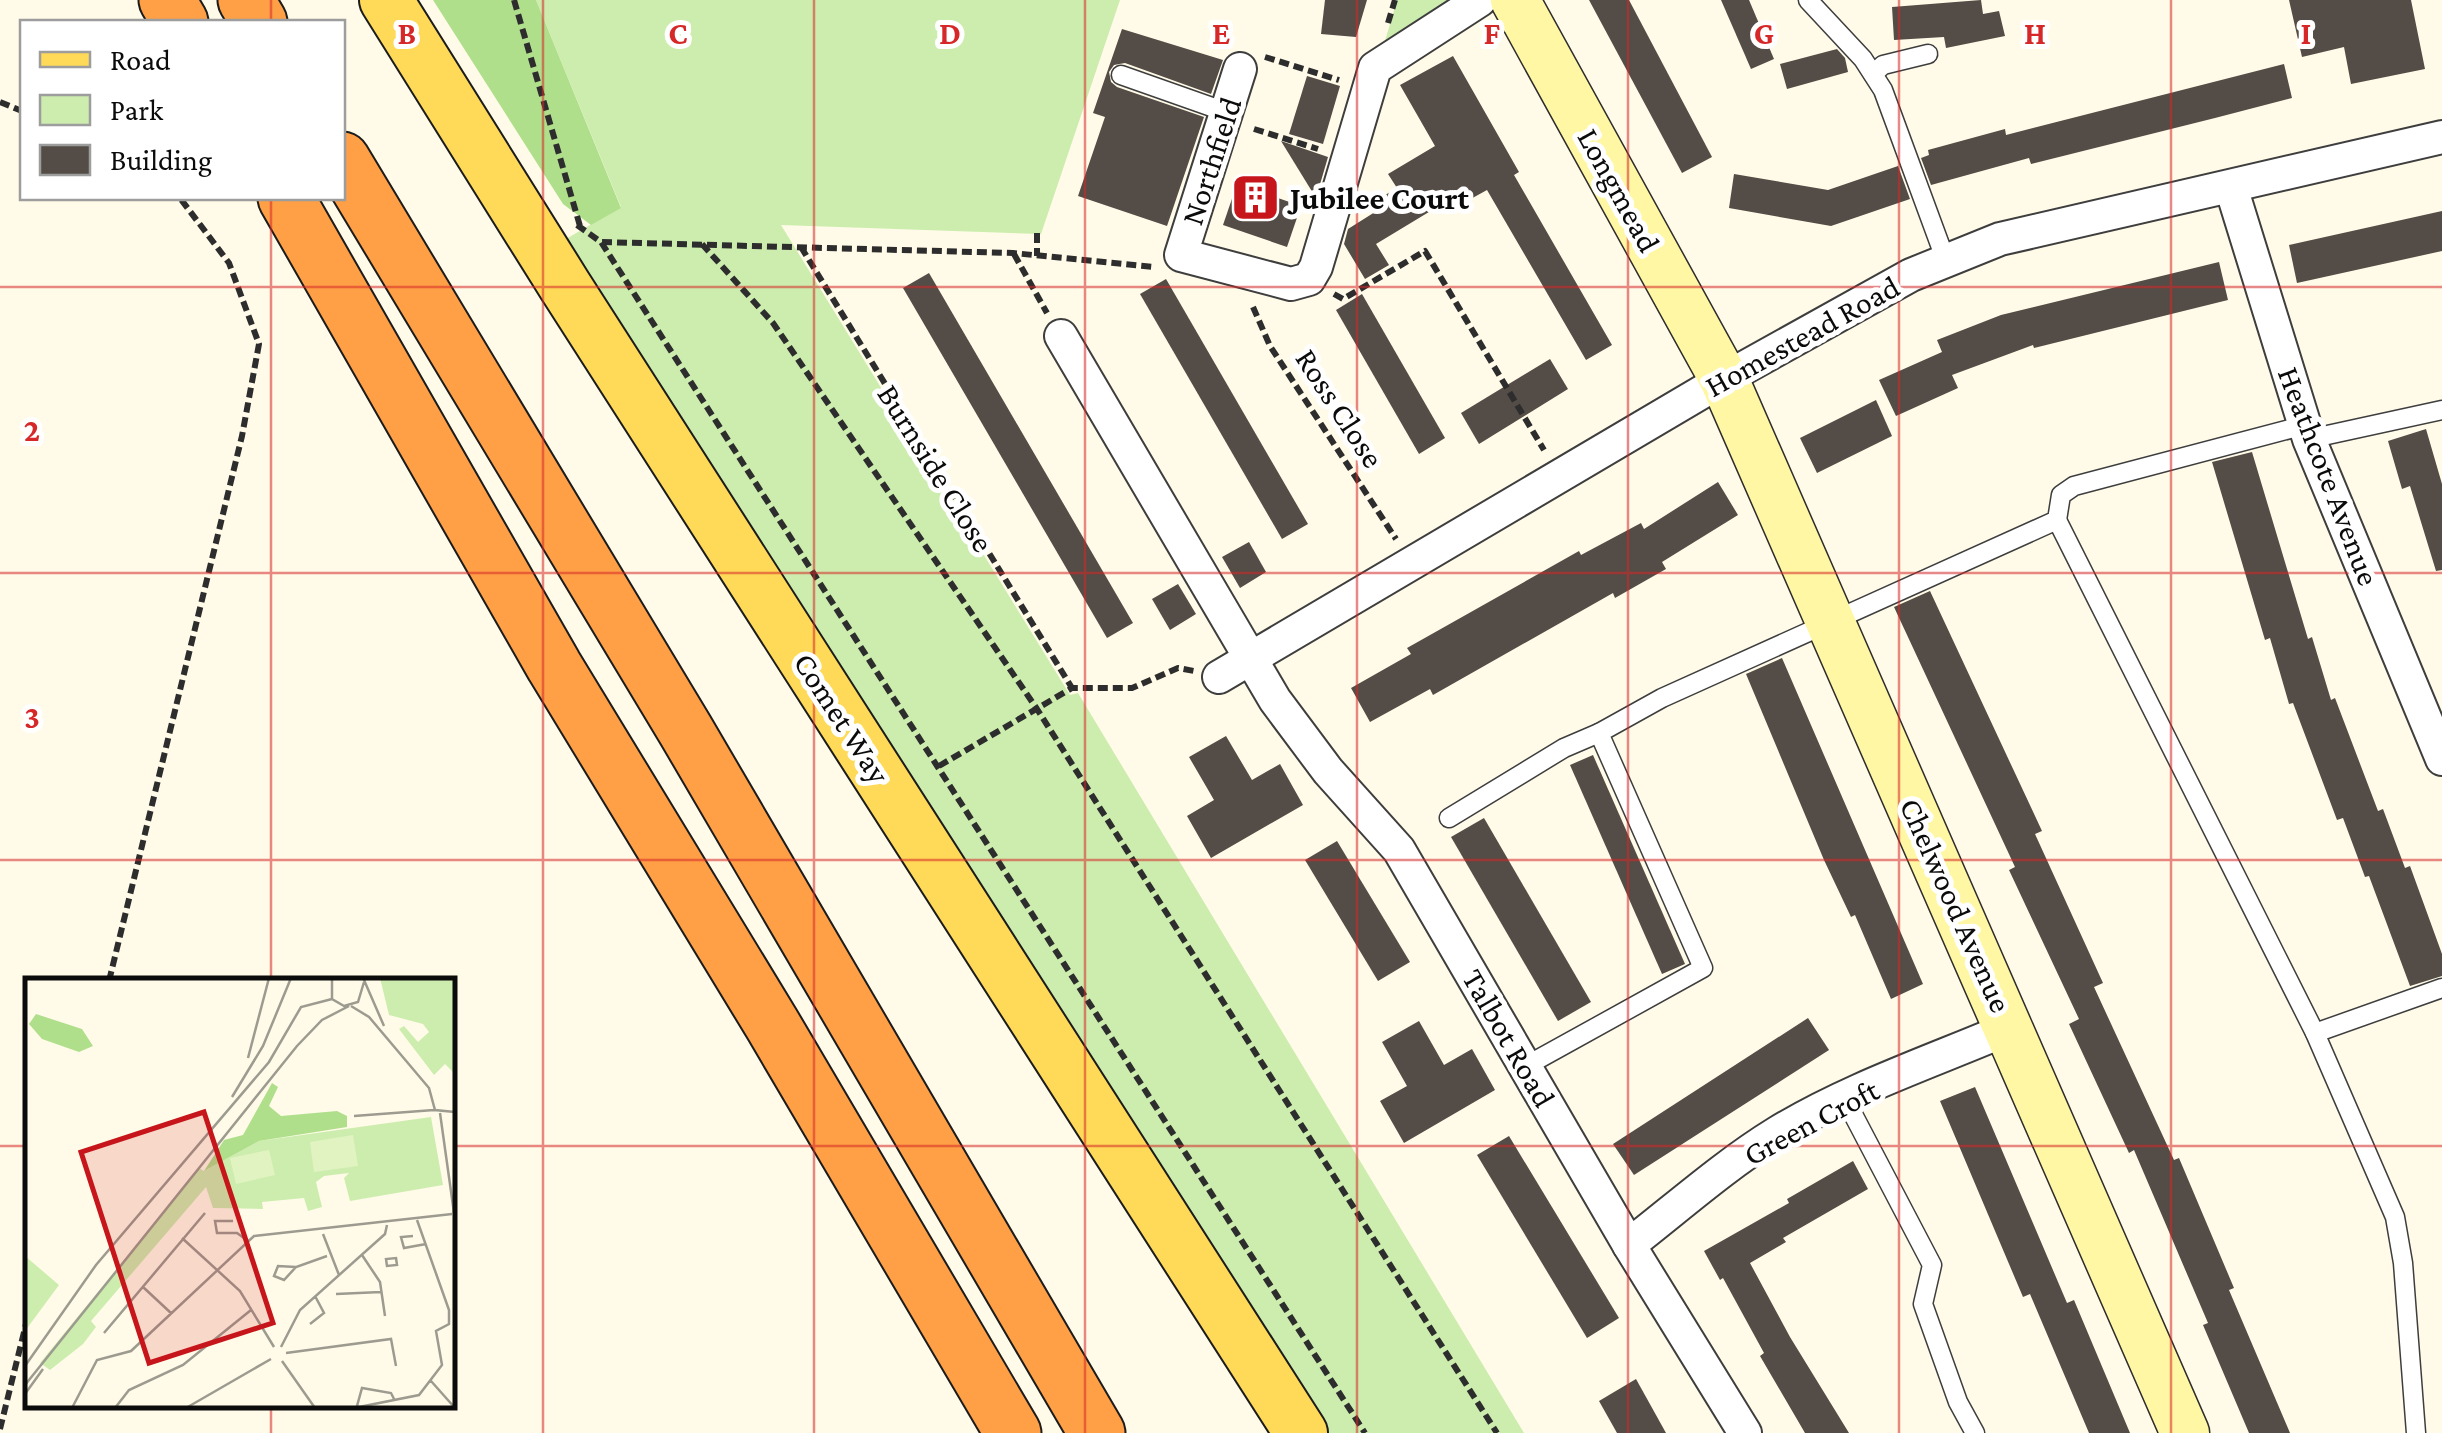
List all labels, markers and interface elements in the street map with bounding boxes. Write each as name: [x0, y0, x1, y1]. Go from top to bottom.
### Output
text: B: [398, 15, 416, 51]
text: C: [668, 15, 688, 51]
text: D: [939, 15, 961, 51]
text: E: [1212, 15, 1230, 51]
text: F: [1484, 15, 1501, 51]
text: G: [1754, 15, 1774, 51]
text: H: [2024, 15, 2046, 51]
text: I: [2301, 15, 2311, 51]
legend: [20, 20, 345, 200]
text: Road: [110, 43, 171, 76]
street label: Northfield: [1173, 92, 1249, 229]
text: Park: [110, 93, 164, 126]
street label: Longmead: [1570, 122, 1668, 258]
text: Building: [110, 143, 212, 177]
building icon: Jubilee Court: [1229, 172, 1281, 224]
place label: Jubilee Court: [1287, 180, 1470, 216]
street label: Homestead Road: [1699, 268, 1905, 404]
street label: Ross Close: [1288, 342, 1392, 474]
street label: Heathcote Avenue: [2271, 362, 2387, 590]
street label: Burnside Close: [870, 378, 1002, 558]
text: 2: [24, 412, 40, 448]
street label: Comet Way: [787, 646, 898, 790]
text: 3: [24, 699, 40, 735]
street label: Chelwood Avenue: [1893, 792, 2019, 1018]
street label: Talbot Road: [1455, 963, 1563, 1114]
inset map: [25, 978, 455, 1408]
street label: Green Croft: [1737, 1071, 1885, 1173]

